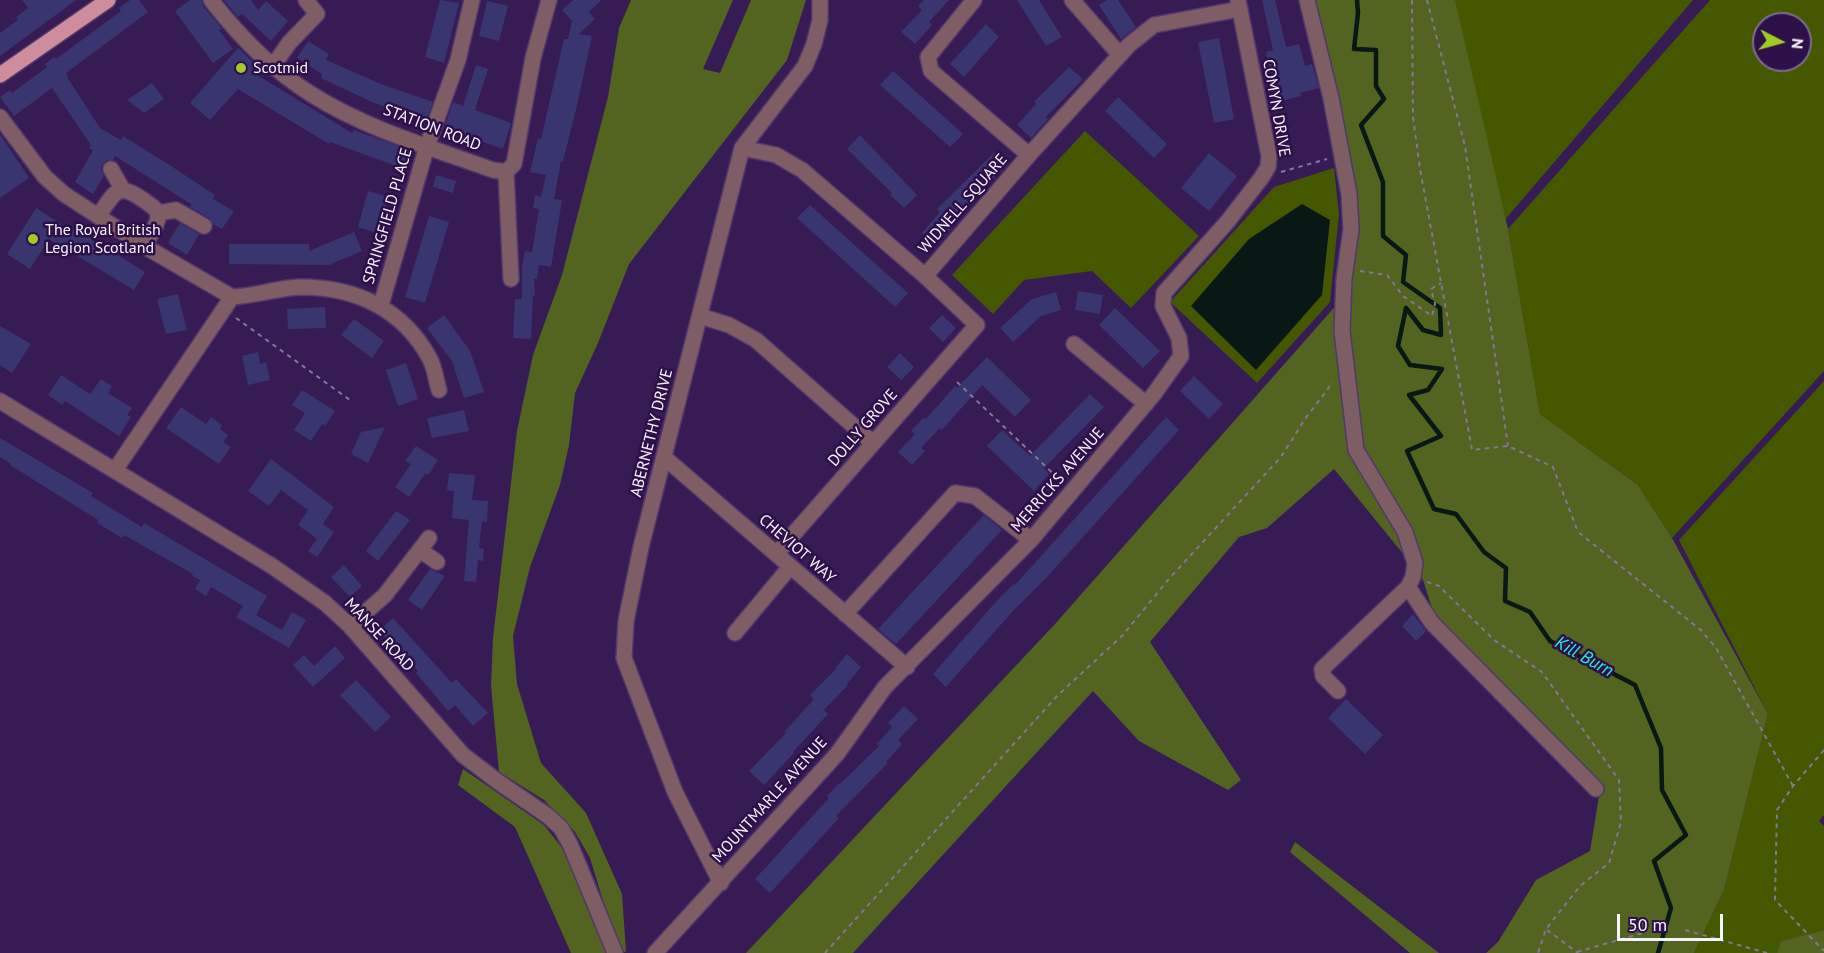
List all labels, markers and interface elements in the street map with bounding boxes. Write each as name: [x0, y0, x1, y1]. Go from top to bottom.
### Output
north arrow: [1752, 12, 1812, 72]
text: N: [1787, 37, 1808, 50]
place label: Scotmid: [253, 58, 308, 78]
street label: COMYN DRIVE: [1258, 58, 1294, 158]
marker: Scotmid: [234, 61, 248, 75]
street label: STATION ROAD: [380, 101, 484, 155]
street label: SPRINGFIELD PLACE: [359, 146, 417, 286]
street label: WIDNELL SQUARE: [914, 150, 1012, 258]
place label: The Royal British Legion Scotland: [45, 220, 161, 258]
marker: The Royal British Legion Scotland: [26, 232, 40, 246]
street label: ABERNETHY DRIVE: [627, 367, 677, 499]
street label: DOLLY GROVE: [824, 385, 902, 471]
street label: MERRICKS AVENUE: [1007, 424, 1109, 536]
street label: CHEVIOT WAY: [755, 510, 839, 588]
street label: MANSE ROAD: [340, 594, 418, 676]
water label: Kill Burn: [1551, 632, 1617, 682]
street label: MOUNTMARLE AVENUE: [709, 733, 831, 867]
scale bar: [1620, 902, 1726, 940]
text: 50 m: [1628, 913, 1667, 936]

